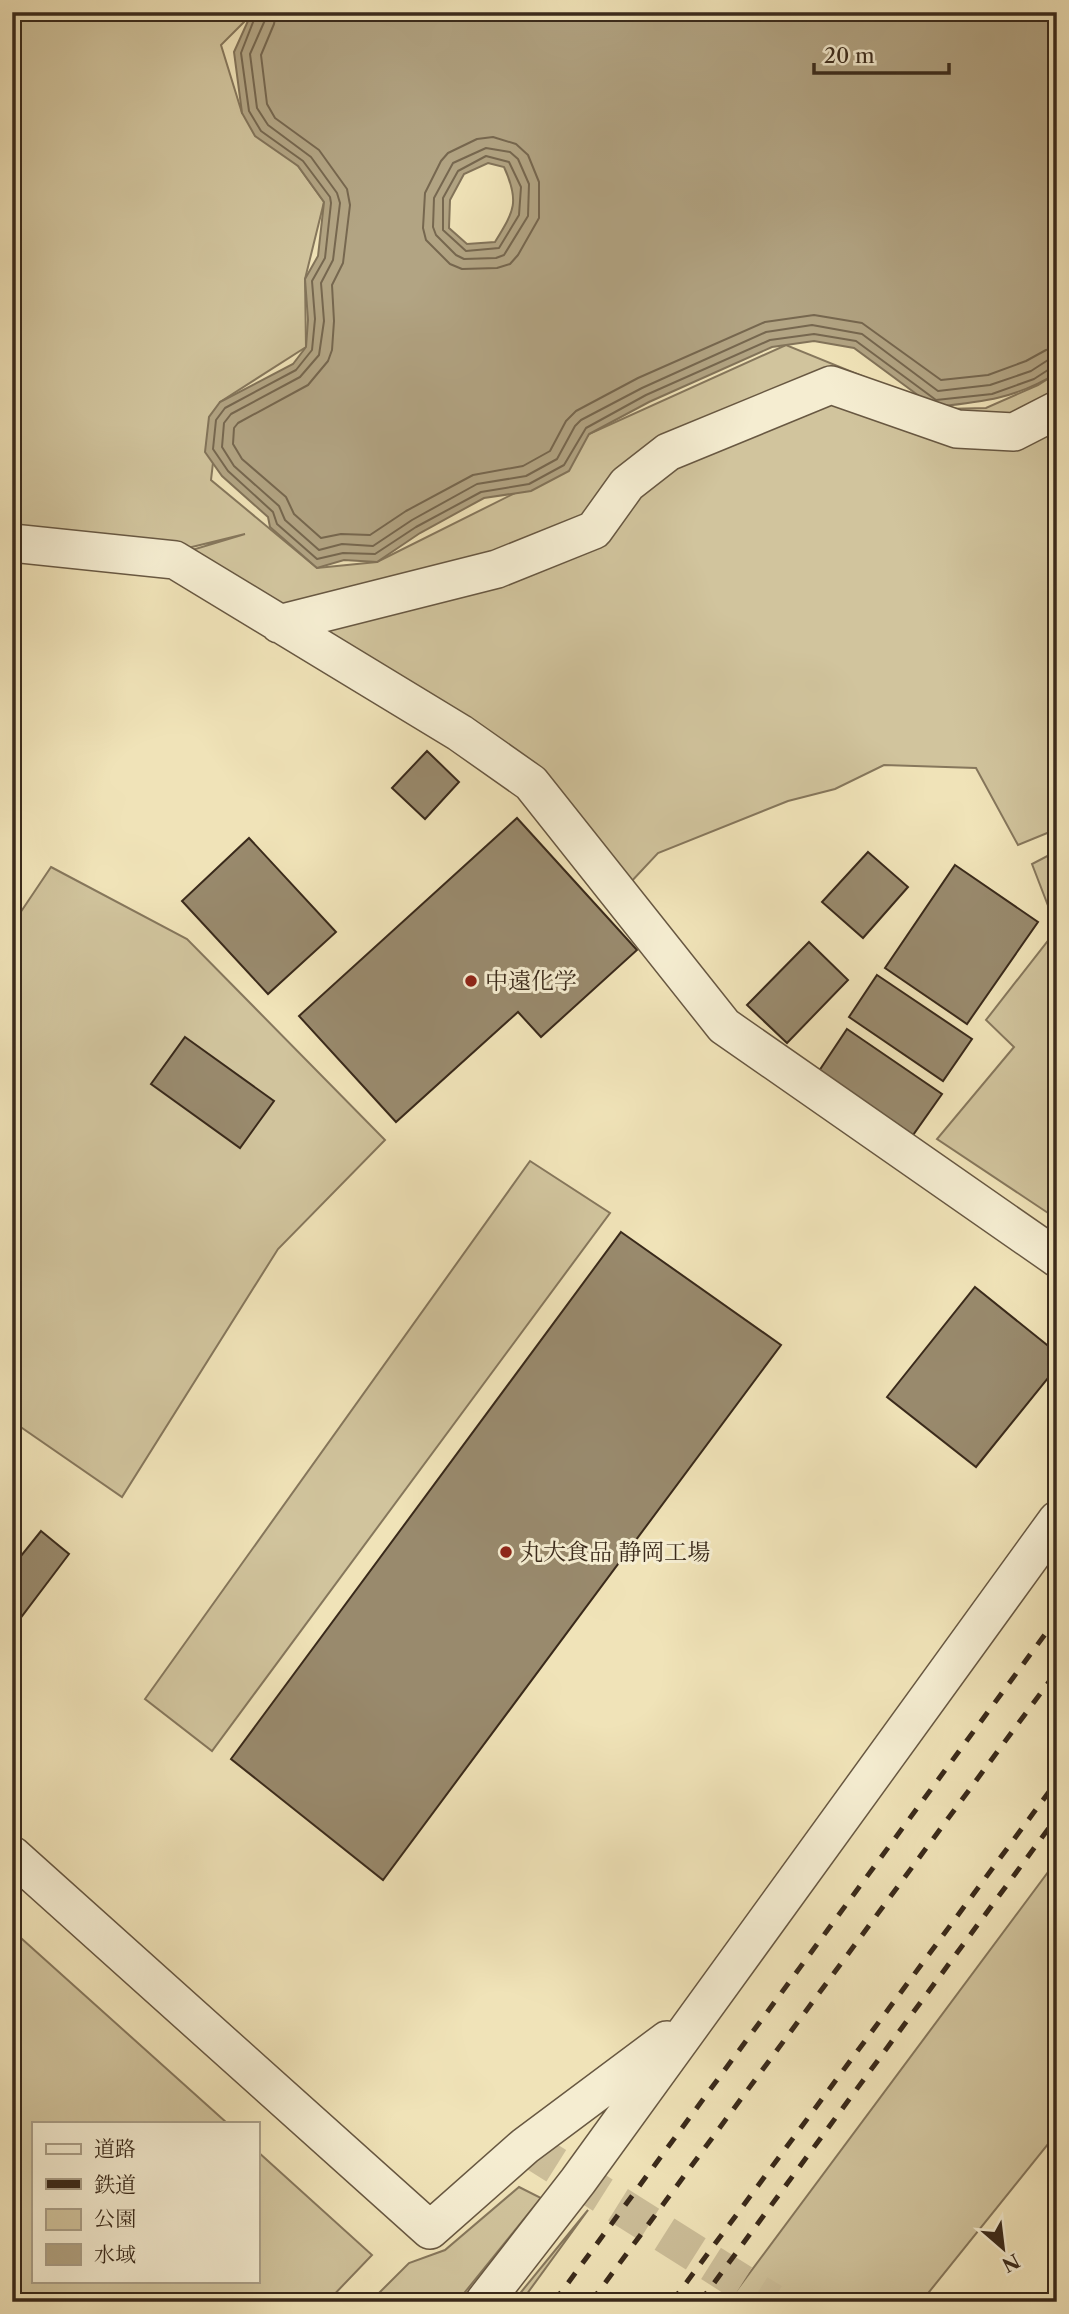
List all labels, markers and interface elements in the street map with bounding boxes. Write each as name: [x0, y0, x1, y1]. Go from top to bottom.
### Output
scale bar: [814, 32, 948, 76]
text: 20 m: [824, 43, 875, 68]
place label: 中遠化学: [485, 967, 577, 995]
marker: 中遠化学: [463, 973, 479, 989]
place label: 丸大食品 静岡工場: [520, 1538, 710, 1566]
marker: 丸大食品 静岡工場: [498, 1544, 514, 1560]
legend: [32, 2122, 259, 2282]
text: 道路: [94, 2136, 136, 2161]
text: 鉄道: [94, 2172, 136, 2197]
text: 公園: [94, 2206, 136, 2231]
north arrow: [968, 2212, 1038, 2282]
text: 水域: [94, 2242, 136, 2267]
text: N: [998, 2249, 1023, 2277]

